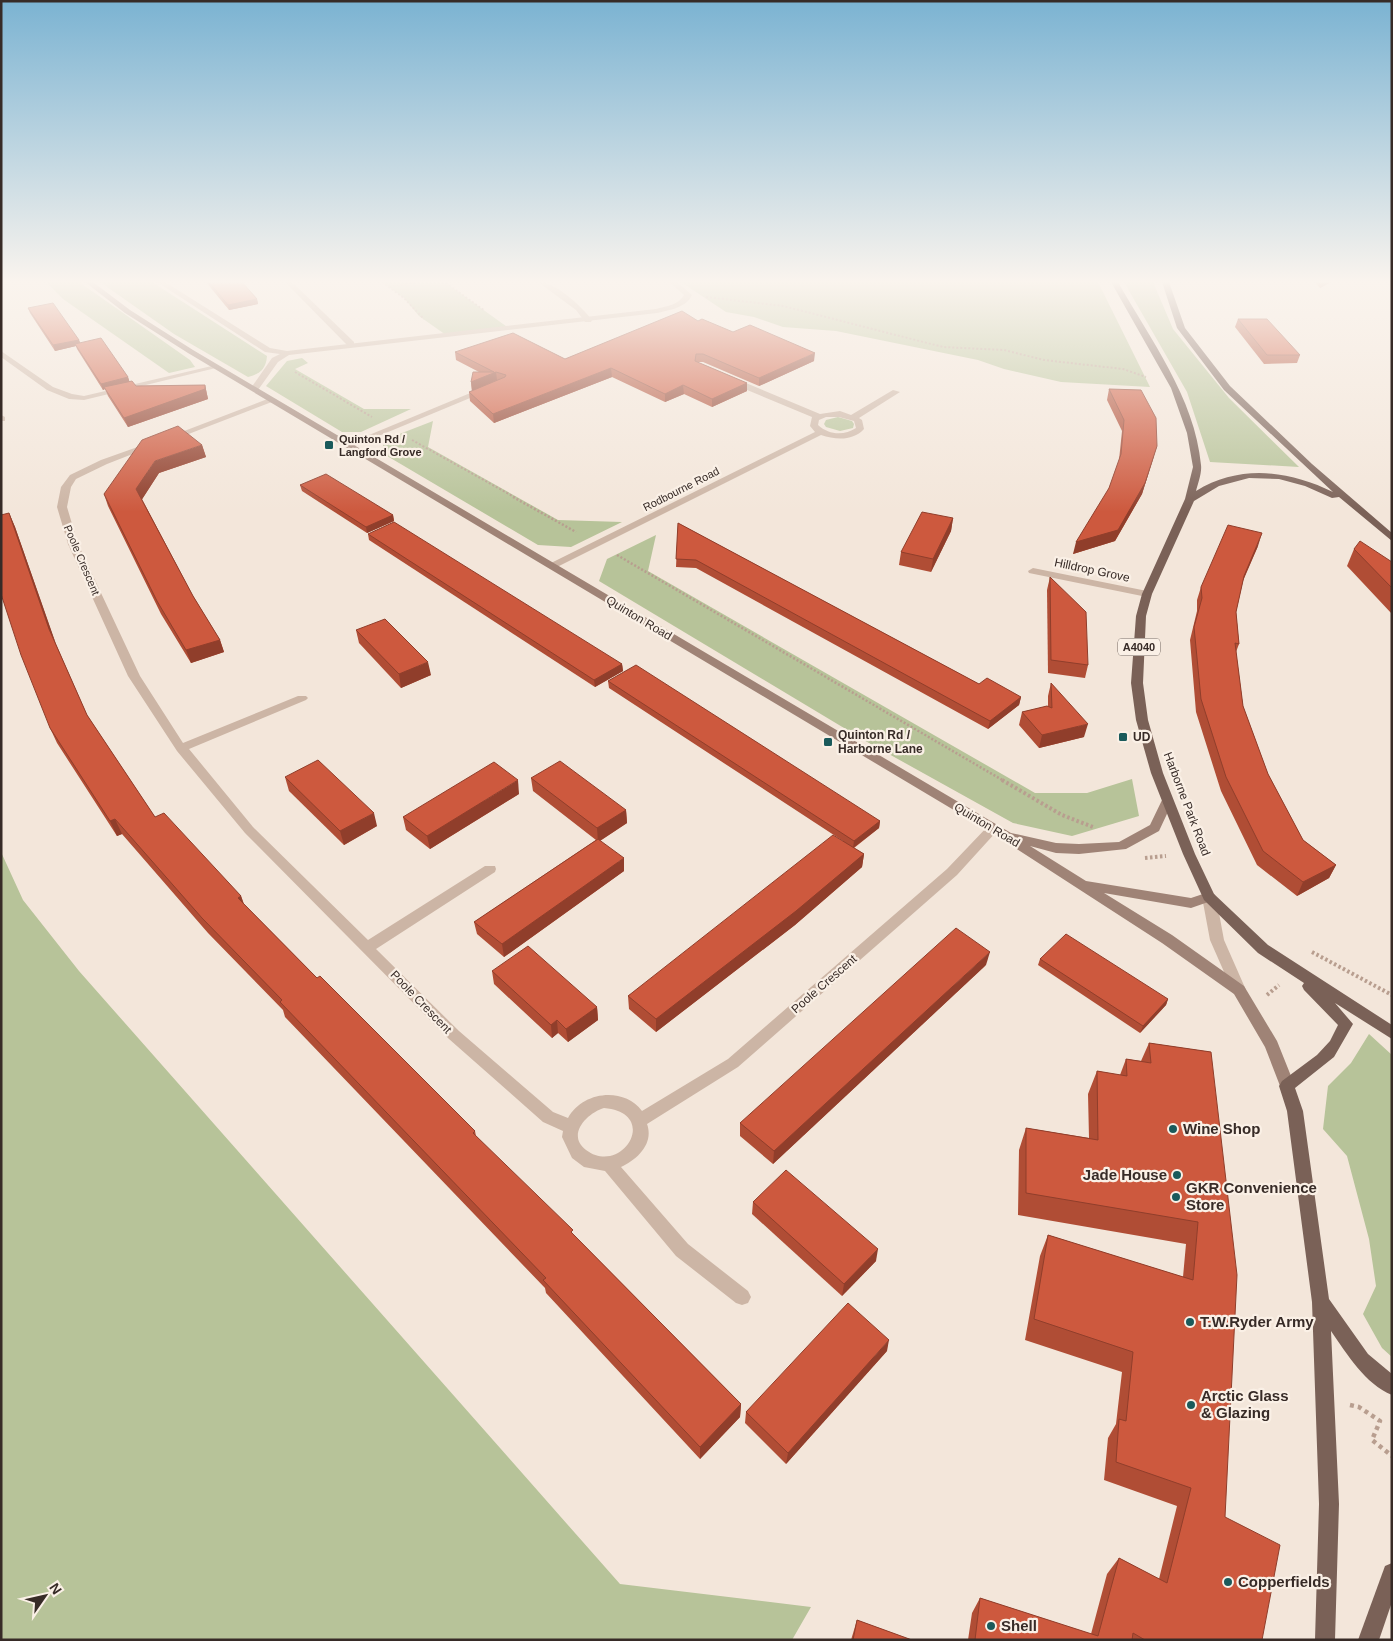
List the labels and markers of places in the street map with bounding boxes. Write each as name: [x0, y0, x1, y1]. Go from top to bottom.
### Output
place label: Quinton Rd / Langford Grove: [339, 433, 422, 458]
marker: Quinton Rd / Langford Grove: [323, 439, 335, 451]
place label: Quinton Rd / Harborne Lane: [838, 728, 923, 756]
place label: UD: [1133, 730, 1151, 744]
marker: UD: [1117, 731, 1129, 743]
marker: Quinton Rd / Harborne Lane: [822, 736, 834, 748]
place label: Wine Shop: [1183, 1120, 1260, 1137]
marker: Wine Shop: [1167, 1123, 1179, 1135]
place label: Jade House: [1083, 1166, 1167, 1183]
marker: Jade House: [1171, 1169, 1183, 1181]
place label: GKR Convenience Store: [1186, 1179, 1317, 1213]
marker: GKR Convenience Store: [1170, 1191, 1182, 1203]
place label: T.W.Ryder Army: [1200, 1313, 1314, 1330]
marker: T.W.Ryder Army: [1184, 1316, 1196, 1328]
place label: Arctic Glass & Glazing: [1201, 1387, 1289, 1421]
marker: Arctic Glass & Glazing: [1185, 1399, 1197, 1411]
place label: Copperfields: [1238, 1573, 1330, 1590]
marker: Copperfields: [1222, 1576, 1234, 1588]
place label: Shell: [1001, 1617, 1037, 1634]
marker: Shell: [985, 1620, 997, 1632]

